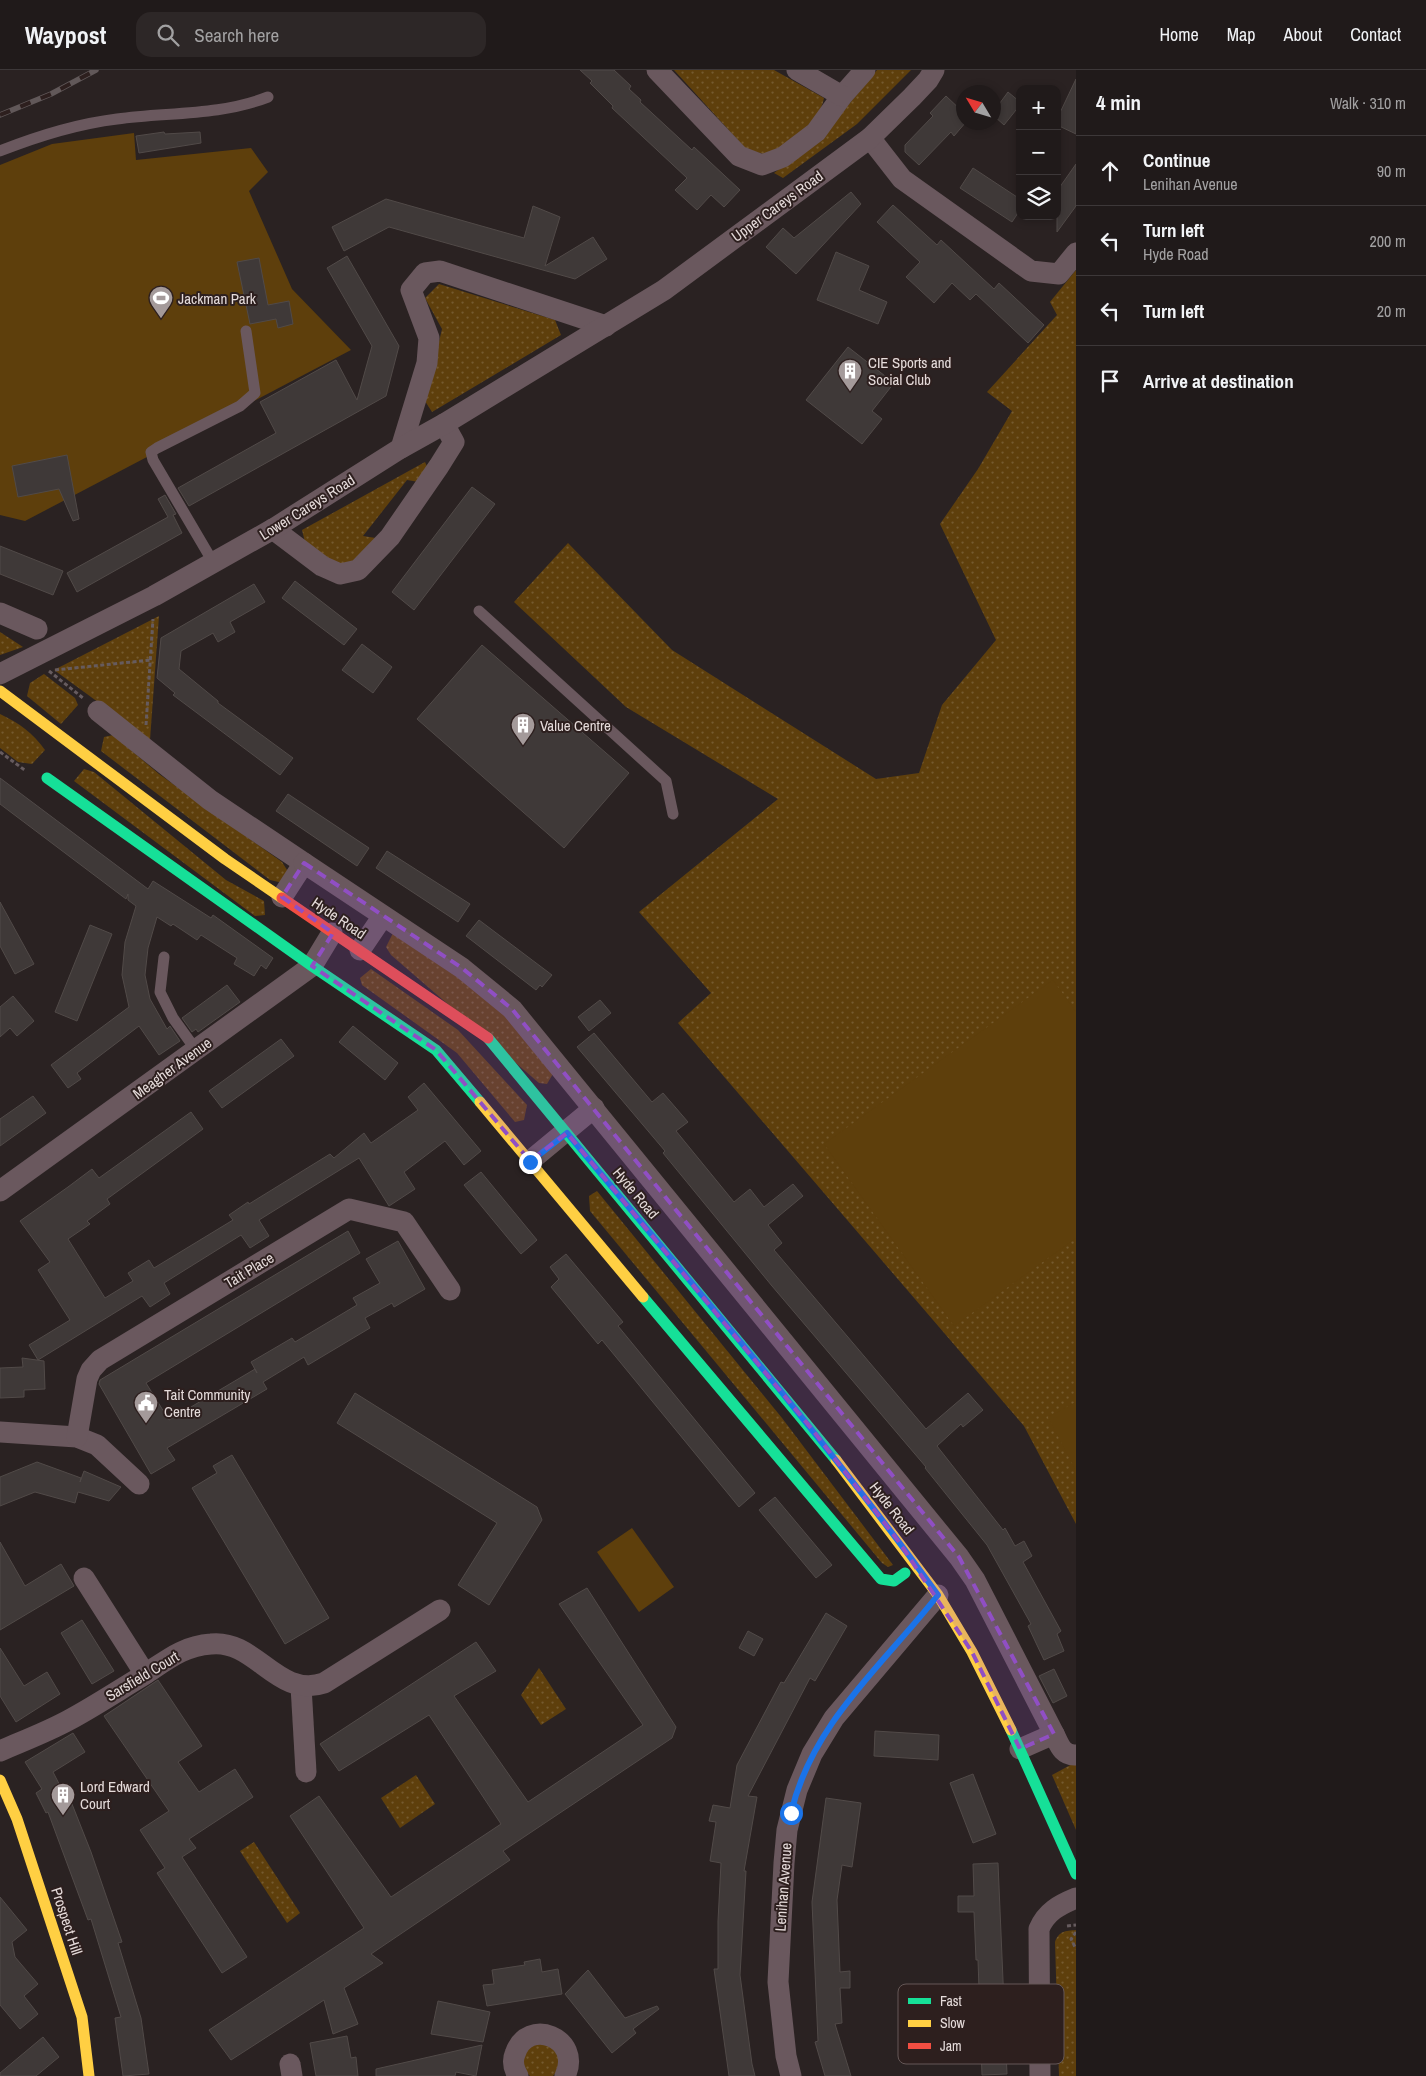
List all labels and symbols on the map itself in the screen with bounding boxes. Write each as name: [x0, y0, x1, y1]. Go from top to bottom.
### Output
north arrow: [956, 85, 1001, 130]
street label: Upper Careys Road: [727, 166, 827, 246]
sports icon: Jackman Park: [148, 285, 174, 319]
place label: Jackman Park: [178, 288, 257, 309]
place label: CIE Sports and Social Club: [868, 352, 951, 390]
building icon: CIE Sports and Social Club: [837, 358, 863, 392]
street label: Lower Careys Road: [255, 469, 359, 545]
building icon: Value Centre: [510, 712, 536, 746]
place label: Value Centre: [540, 715, 611, 736]
street label: Hyde Road: [308, 892, 370, 944]
street label: Meagher Avenue: [128, 1032, 216, 1104]
route end: [519, 1151, 542, 1174]
street label: Hyde Road: [608, 1163, 664, 1223]
street label: Tait Place: [220, 1247, 278, 1293]
place label: Tait Community Centre: [164, 1384, 251, 1422]
public building icon: Tait Community Centre: [133, 1390, 159, 1424]
street label: Hyde Road: [865, 1477, 919, 1539]
street label: Sarsfield Court: [101, 1646, 183, 1706]
place label: Lord Edward Court: [80, 1776, 150, 1814]
building icon: Lord Edward Court: [50, 1782, 76, 1816]
route start: [780, 1802, 803, 1825]
street label: Lenihan Avenue: [769, 1842, 797, 1932]
street label: Prospect Hill: [46, 1885, 88, 1957]
legend: [898, 1984, 1064, 2064]
text: Fast: [940, 1992, 962, 2010]
text: Slow: [940, 2014, 966, 2032]
text: Jam: [940, 2037, 962, 2055]

